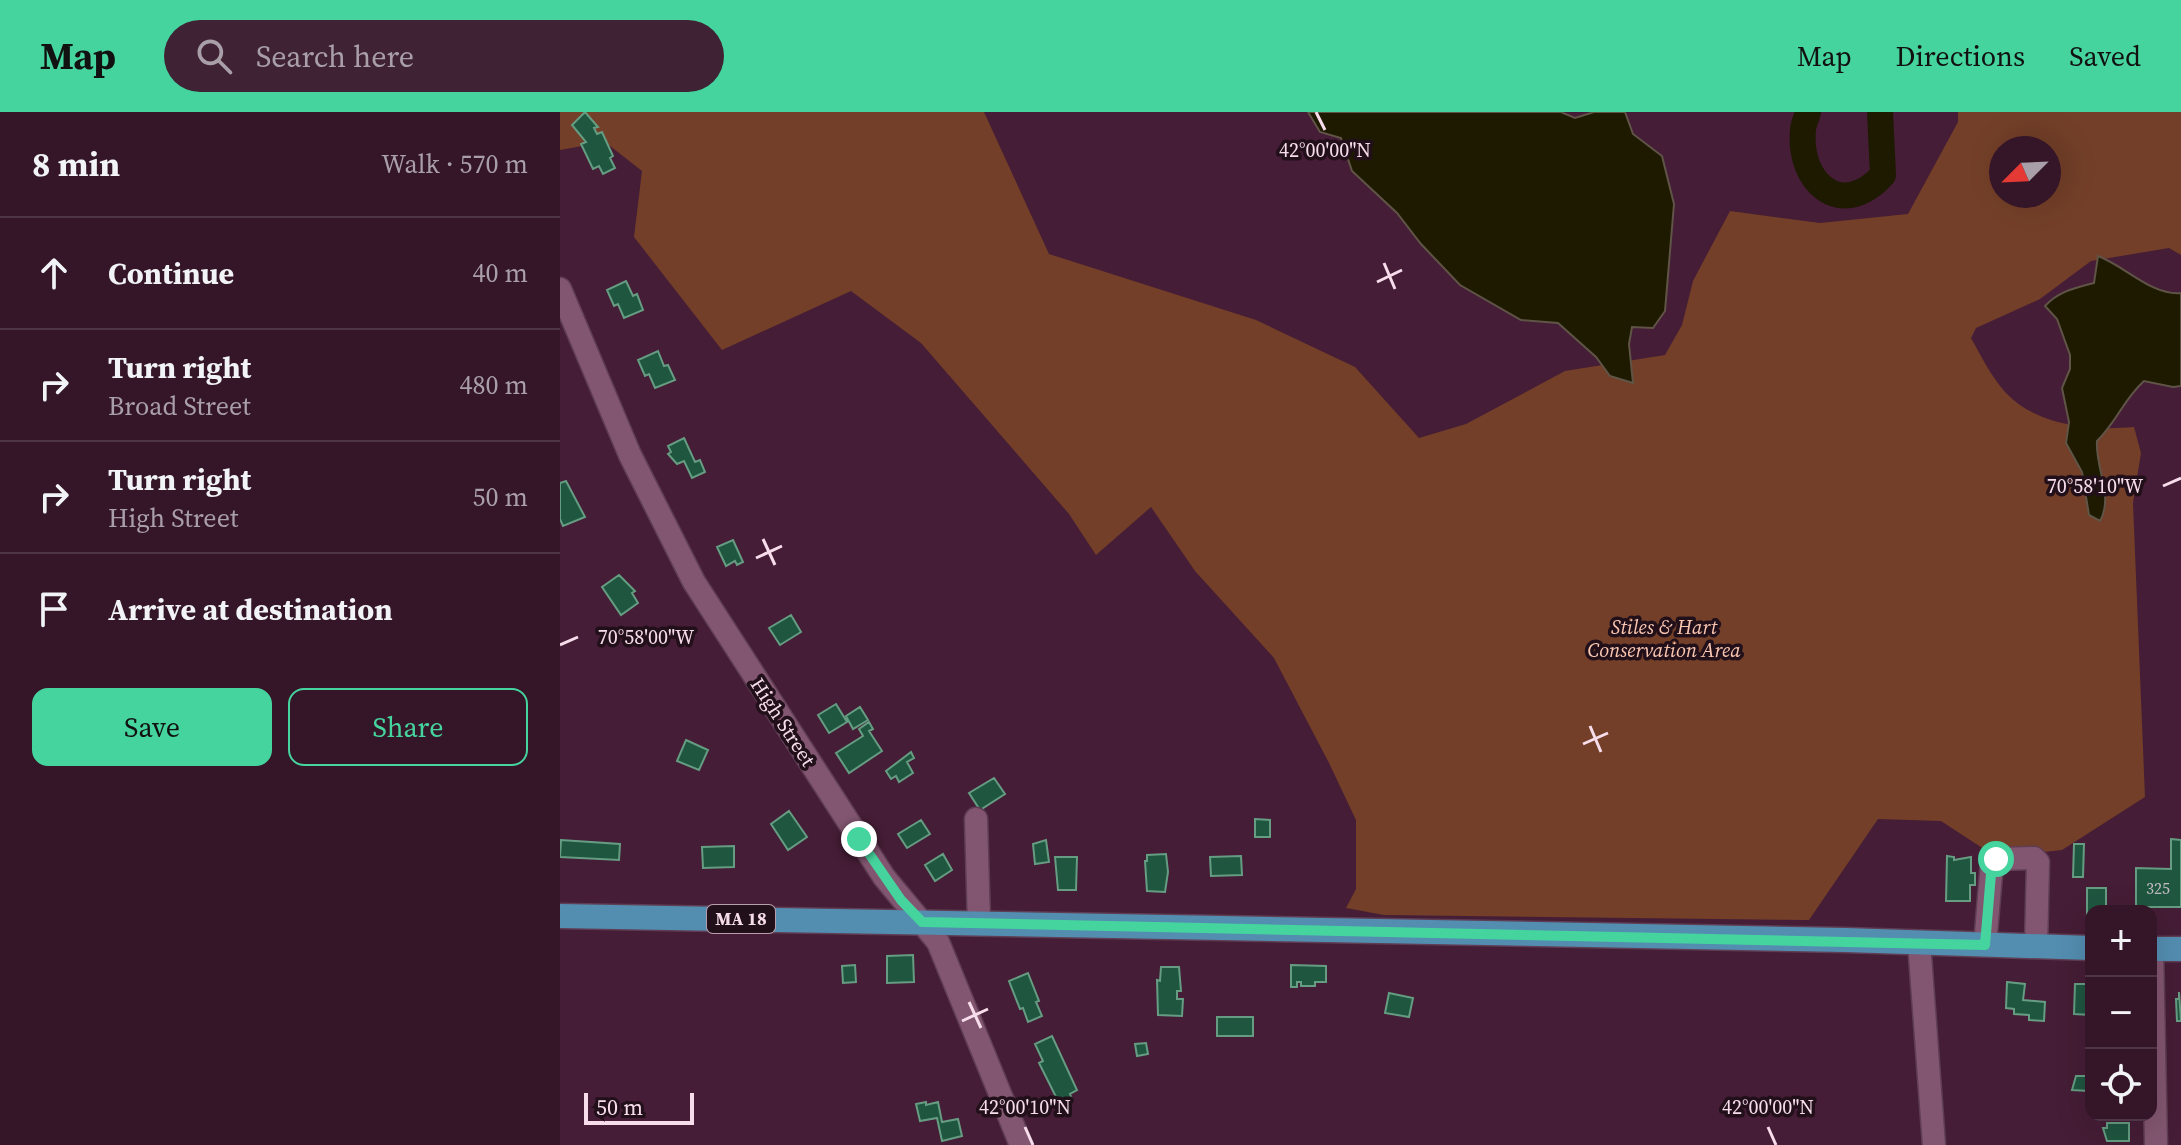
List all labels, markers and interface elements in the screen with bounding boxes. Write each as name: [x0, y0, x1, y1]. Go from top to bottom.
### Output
search box: [164, 20, 724, 92]
text: Map: [40, 30, 116, 82]
icon: search: [192, 34, 236, 78]
text: Search here: [256, 36, 414, 77]
text: Map: [1797, 37, 1852, 75]
text: Directions: [1896, 37, 2025, 75]
text: Saved: [2069, 37, 2141, 75]
text: 42°00'00"N: [1279, 136, 1371, 164]
north arrow: [1989, 136, 2061, 208]
text: 8 min: [32, 141, 120, 187]
text: Walk · 570 m: [381, 146, 528, 182]
icon: ahead: [32, 251, 76, 295]
text: Continue: [108, 253, 234, 294]
text: 40 m: [473, 255, 528, 291]
text: Turn right: [108, 347, 251, 388]
icon: right: [32, 363, 76, 407]
text: 480 m: [460, 367, 528, 403]
text: Broad Street: [108, 388, 251, 424]
text: Turn right: [108, 459, 251, 500]
text: 70°58'10"W: [2047, 472, 2144, 500]
icon: right: [32, 475, 76, 519]
text: 50 m: [473, 479, 528, 515]
text: High Street: [108, 500, 238, 536]
icon: arrive: [32, 587, 76, 631]
text: Arrive at destination: [108, 589, 393, 630]
park label: Stiles & Hart Conservation Area: [1587, 613, 1741, 664]
text: 70°58'00"W: [598, 623, 695, 651]
street label: High Street: [744, 672, 822, 772]
button: Save: [32, 688, 272, 766]
button: Share: [288, 688, 528, 766]
route end: [841, 821, 877, 857]
route start: [1978, 841, 2014, 877]
house number: 325: [2146, 877, 2170, 899]
road number: MA 18: [707, 905, 775, 933]
map controls: [2085, 905, 2157, 1121]
button: +: [2085, 905, 2157, 977]
button: −: [2085, 977, 2157, 1049]
button: locate: [2085, 1049, 2157, 1121]
scale bar: [584, 1089, 694, 1125]
text: 50 m: [596, 1092, 643, 1122]
text: 42°00'10"N: [979, 1093, 1071, 1121]
text: 42°00'00"N: [1722, 1093, 1814, 1121]

